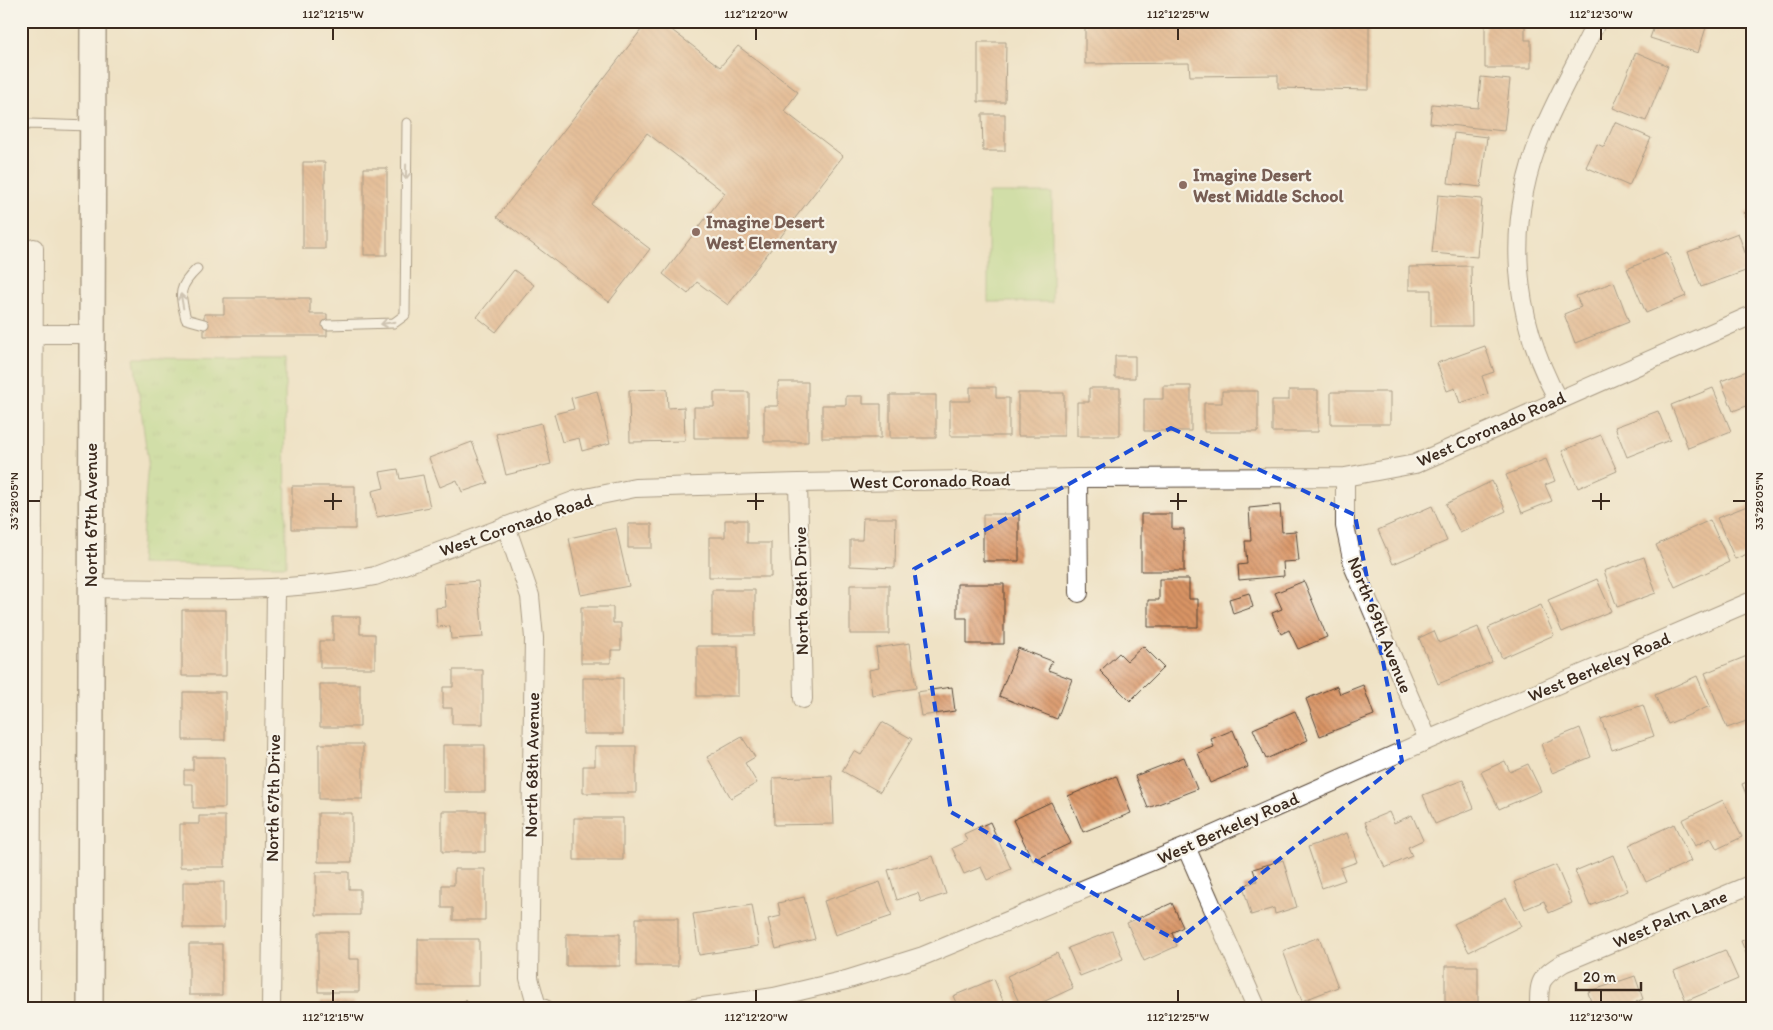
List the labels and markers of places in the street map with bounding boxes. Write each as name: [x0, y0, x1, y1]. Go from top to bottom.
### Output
place label: Imagine Desert West Middle School: [1193, 164, 1344, 207]
marker: Imagine Desert West Middle School: [1177, 179, 1189, 191]
place label: Imagine Desert West Elementary: [706, 211, 837, 254]
marker: Imagine Desert West Elementary: [690, 226, 702, 238]

